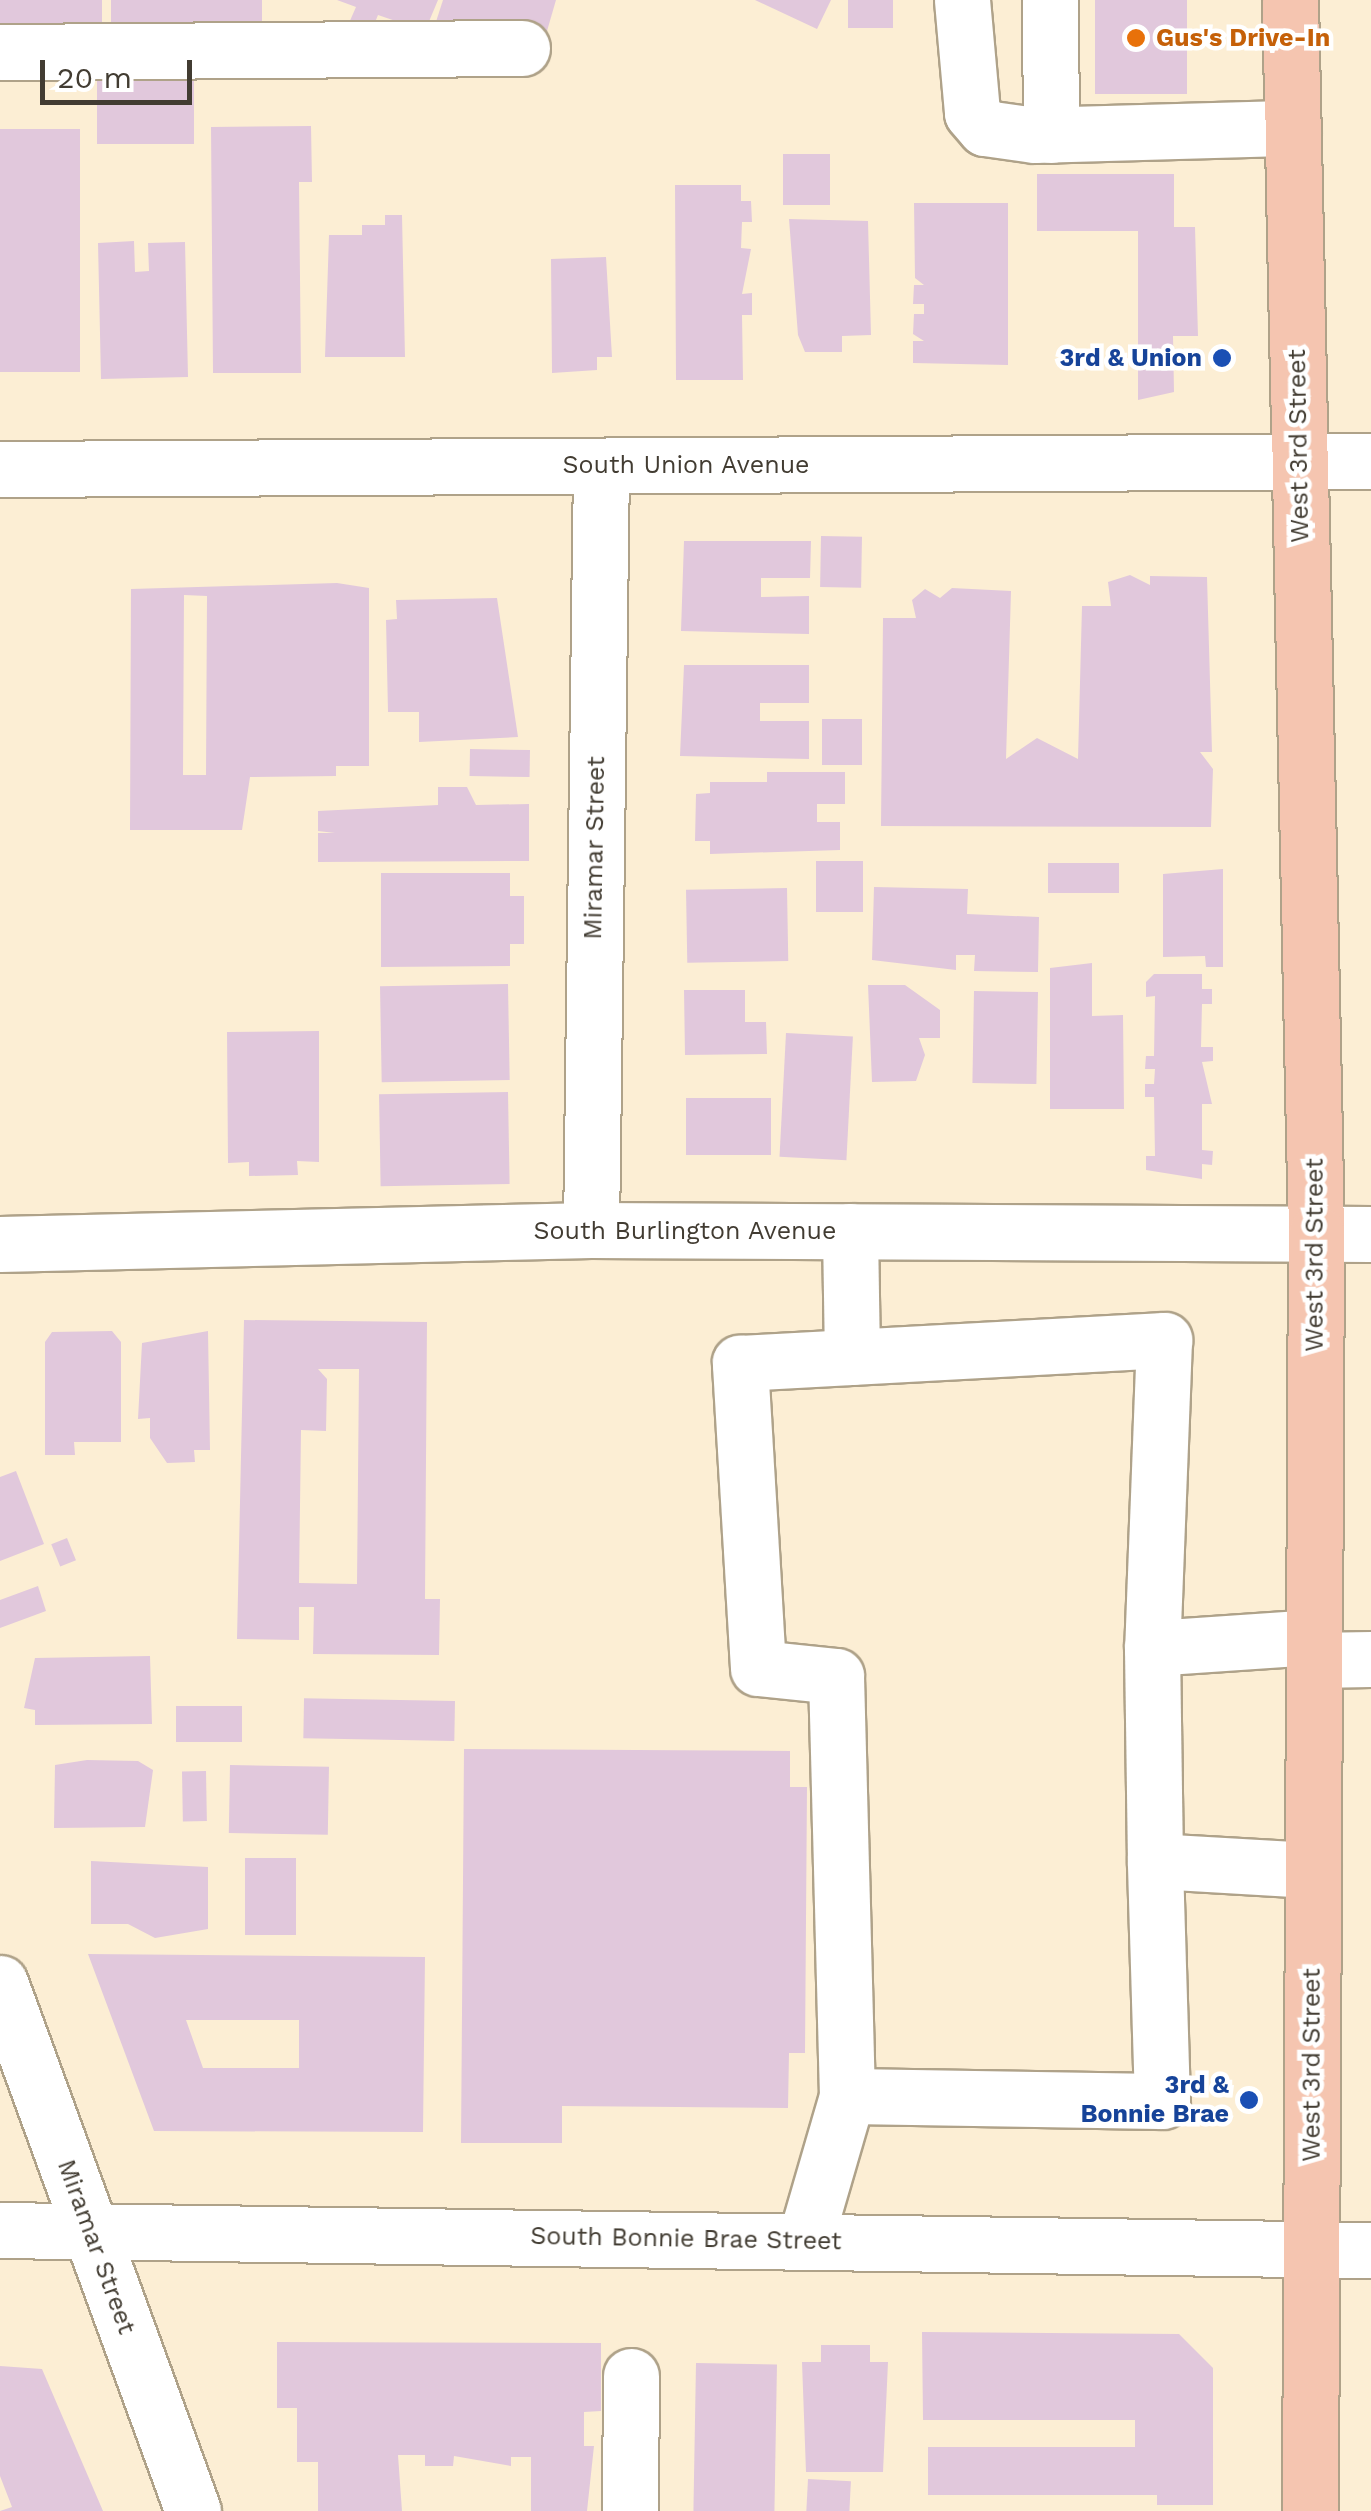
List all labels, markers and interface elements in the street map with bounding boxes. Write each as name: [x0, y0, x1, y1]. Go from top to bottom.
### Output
place label: Gus's Drive-In: [1156, 23, 1330, 53]
marker: Gus's Drive-In: [1125, 27, 1147, 49]
scale bar: [45, 40, 198, 102]
text: 20 m: [57, 60, 132, 95]
place label: 3rd & Union: [1060, 343, 1202, 373]
marker: 3rd & Union: [1211, 347, 1233, 369]
street label: West 3rd Street: [1282, 349, 1316, 543]
street label: South Union Avenue: [562, 450, 810, 480]
street label: Miramar Street: [578, 756, 612, 940]
street label: West 3rd Street: [1300, 1158, 1330, 1352]
street label: South Burlington Avenue: [533, 1216, 837, 1246]
street label: West 3rd Street: [1297, 1968, 1327, 2162]
place label: 3rd & Bonnie Brae: [1080, 2071, 1229, 2130]
marker: 3rd & Bonnie Brae: [1238, 2089, 1260, 2111]
street label: Miramar Street: [50, 2155, 142, 2339]
street label: South Bonnie Brae Street: [530, 2221, 842, 2257]

